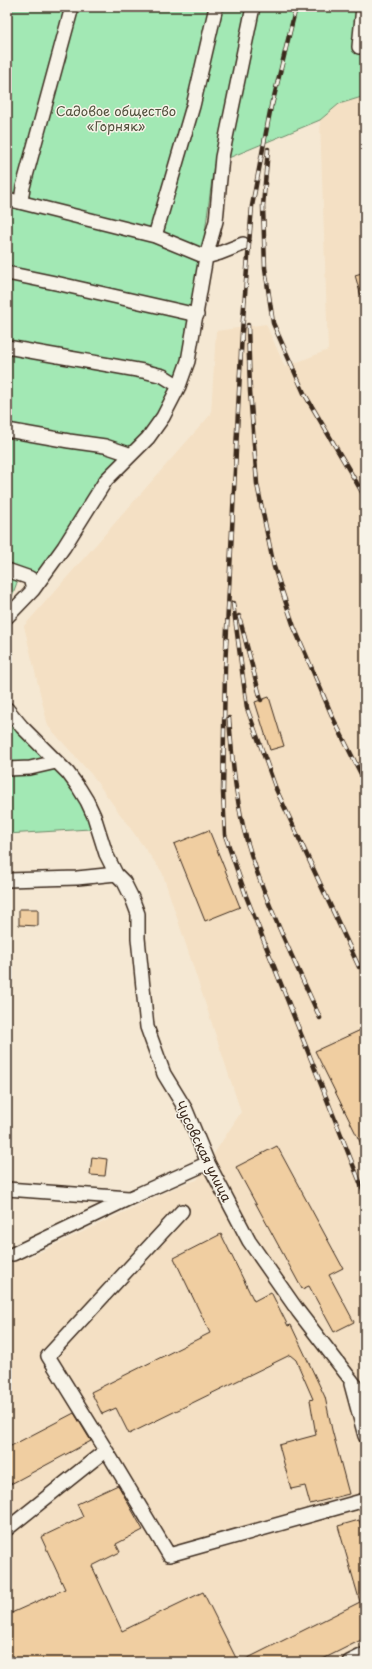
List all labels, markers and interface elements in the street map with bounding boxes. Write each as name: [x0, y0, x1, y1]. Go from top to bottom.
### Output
park label: Садовое общество «Горняк»: [56, 101, 176, 135]
street label: Чусовская улица: [171, 1097, 237, 1206]

